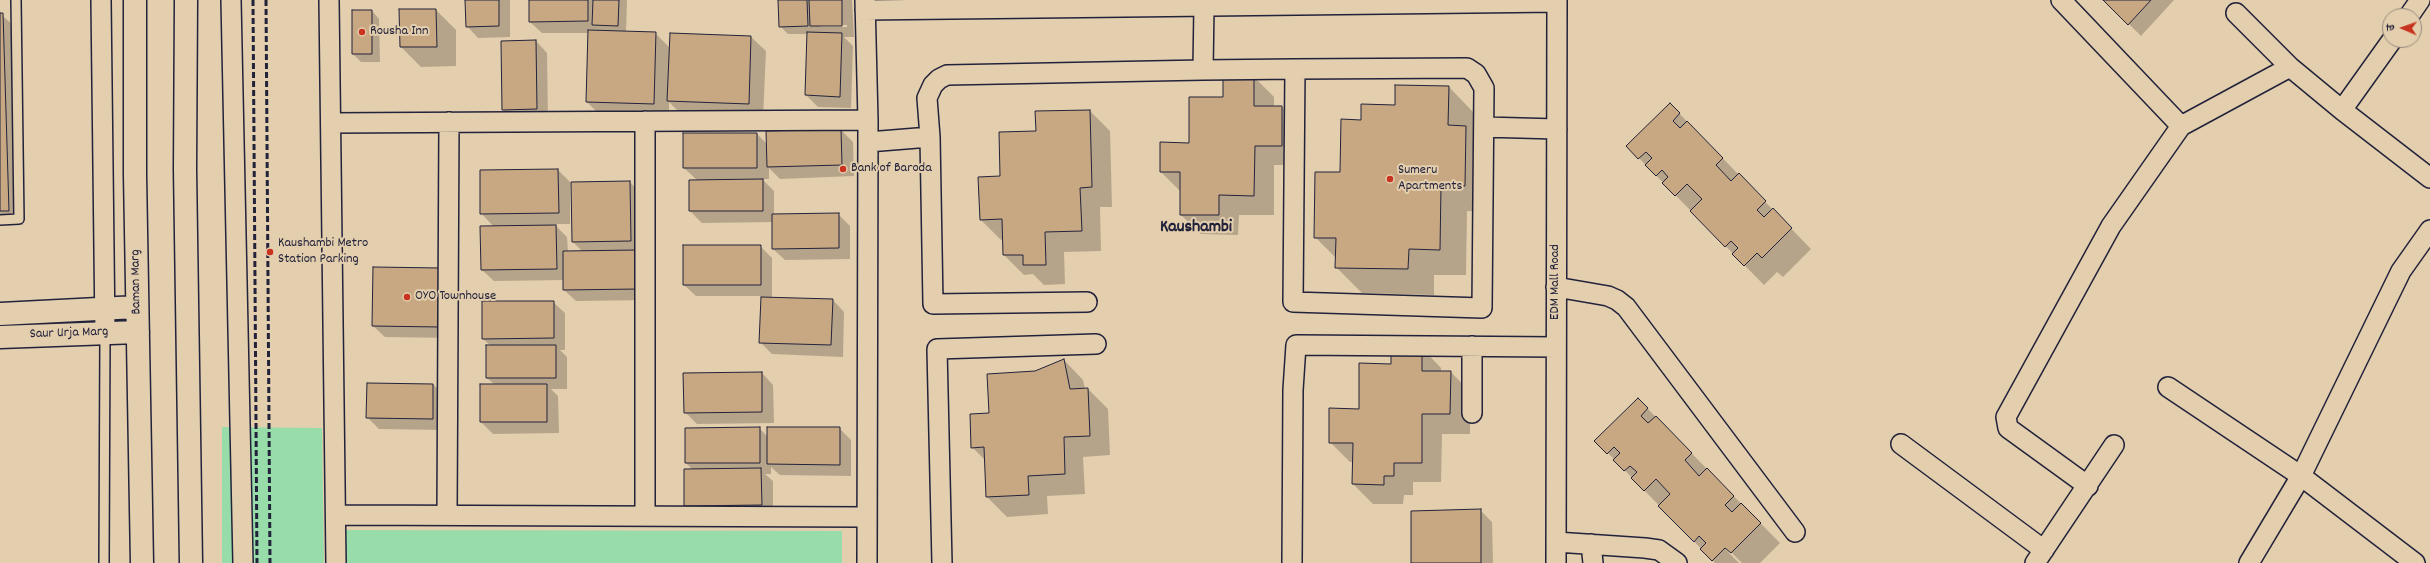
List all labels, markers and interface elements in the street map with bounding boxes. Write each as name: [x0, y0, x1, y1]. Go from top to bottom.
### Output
north arrow: [2382, 8, 2422, 48]
place label: Rousha Inn: [370, 24, 428, 40]
text: उ: [2383, 24, 2399, 31]
marker: Rousha Inn: [357, 27, 367, 37]
place label: Bank of Baroda: [851, 161, 932, 177]
place label: Sumeru Apartments: [1398, 163, 1462, 196]
marker: Bank of Baroda: [838, 164, 848, 174]
marker: Sumeru Apartments: [1385, 174, 1395, 184]
district label: Kaushambi: [1160, 218, 1232, 240]
place label: Kaushambi Metro Station Parking: [278, 236, 368, 268]
street label: EDM Mall Road: [1548, 244, 1564, 320]
marker: Kaushambi Metro Station Parking: [265, 247, 275, 257]
street label: Baman Marg: [128, 249, 146, 315]
place label: OYO Townhouse: [415, 289, 496, 305]
marker: OYO Townhouse: [402, 292, 412, 302]
street label: Saur Urja Marg: [29, 324, 109, 344]

